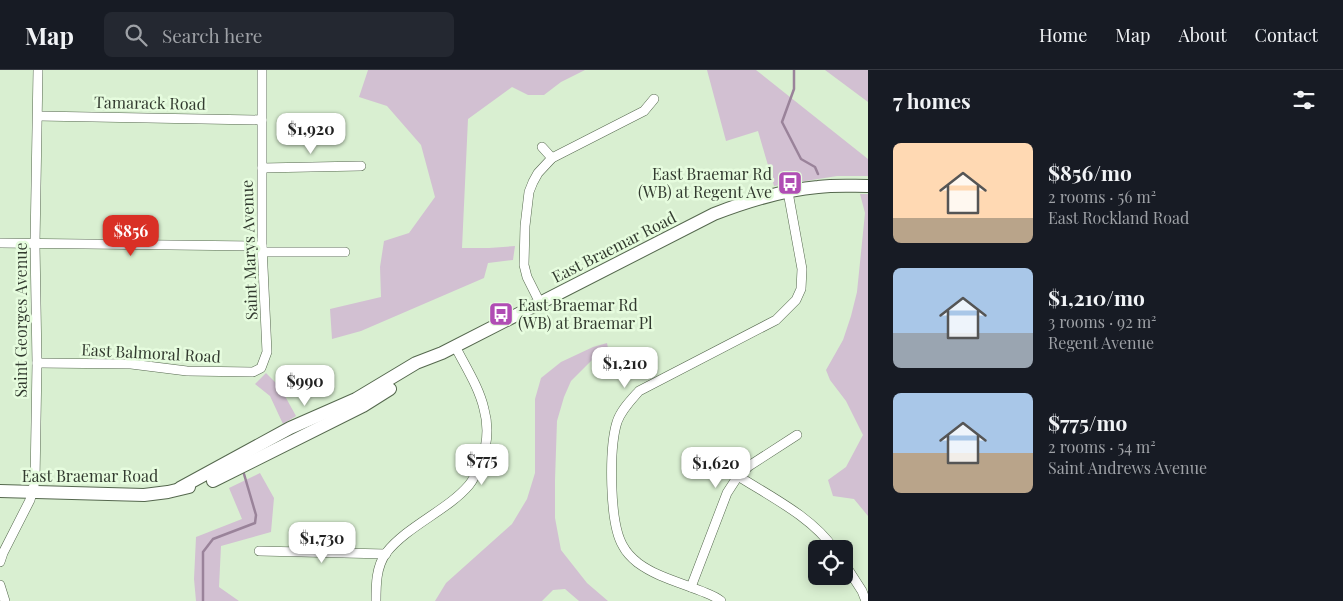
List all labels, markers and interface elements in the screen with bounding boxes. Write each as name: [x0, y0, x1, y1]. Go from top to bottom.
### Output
search box: [104, 12, 454, 57]
text: Map: [25, 19, 74, 51]
icon: search: [122, 21, 150, 49]
text: Search here: [162, 22, 262, 48]
text: Home: [1039, 23, 1087, 47]
text: Map: [1115, 23, 1150, 47]
text: About: [1178, 23, 1227, 47]
text: Contact: [1255, 23, 1318, 47]
text: 7 homes: [893, 86, 971, 114]
icon: filters: [1290, 86, 1318, 114]
street label: Tamarack Road: [94, 91, 206, 114]
pin: $1,920: [270, 112, 352, 155]
text: $1,920: [287, 118, 335, 139]
text: $856/mo: [1048, 158, 1132, 186]
place label: East Braemar Rd (WB) at Regent Ave: [638, 163, 772, 202]
icon: home: [933, 163, 993, 223]
bus stop icon: East Braemar Rd (WB) at Regent Ave: [777, 170, 803, 196]
street label: Saint Marys Avenue: [236, 179, 261, 321]
text: 2 rooms · 56 m²: [1048, 186, 1156, 207]
street label: East Braemar Road: [548, 206, 679, 287]
text: East Rockland Road: [1048, 207, 1189, 228]
pin: $856: [101, 214, 161, 257]
text: $856: [114, 220, 148, 241]
street label: Saint Georges Avenue: [10, 242, 31, 398]
text: $1,210/mo: [1048, 283, 1145, 311]
icon: home: [933, 288, 993, 348]
place label: East Braemar Rd (WB) at Braemar Pl: [518, 294, 653, 333]
bus stop icon: East Braemar Rd (WB) at Braemar Pl: [488, 301, 514, 327]
text: 3 rooms · 92 m²: [1048, 311, 1157, 332]
text: Regent Avenue: [1048, 332, 1154, 353]
street label: East Balmoral Road: [81, 338, 221, 367]
pin: $1,210: [584, 346, 666, 389]
text: $1,210: [603, 352, 647, 373]
pin: $990: [275, 364, 335, 407]
text: $990: [286, 370, 324, 391]
text: $775/mo: [1048, 408, 1127, 436]
icon: home: [933, 413, 993, 473]
text: 2 rooms · 54 m²: [1048, 436, 1156, 457]
pin: $775: [452, 444, 512, 486]
pin: $1,620: [675, 446, 757, 489]
text: $775: [466, 449, 498, 470]
text: $1,620: [692, 452, 740, 473]
text: Saint Andrews Avenue: [1048, 457, 1207, 478]
street label: East Braemar Road: [22, 465, 158, 486]
pin: $1,730: [281, 522, 363, 564]
text: $1,730: [300, 527, 344, 548]
map controls: [808, 540, 853, 585]
button: locate: [808, 540, 853, 585]

